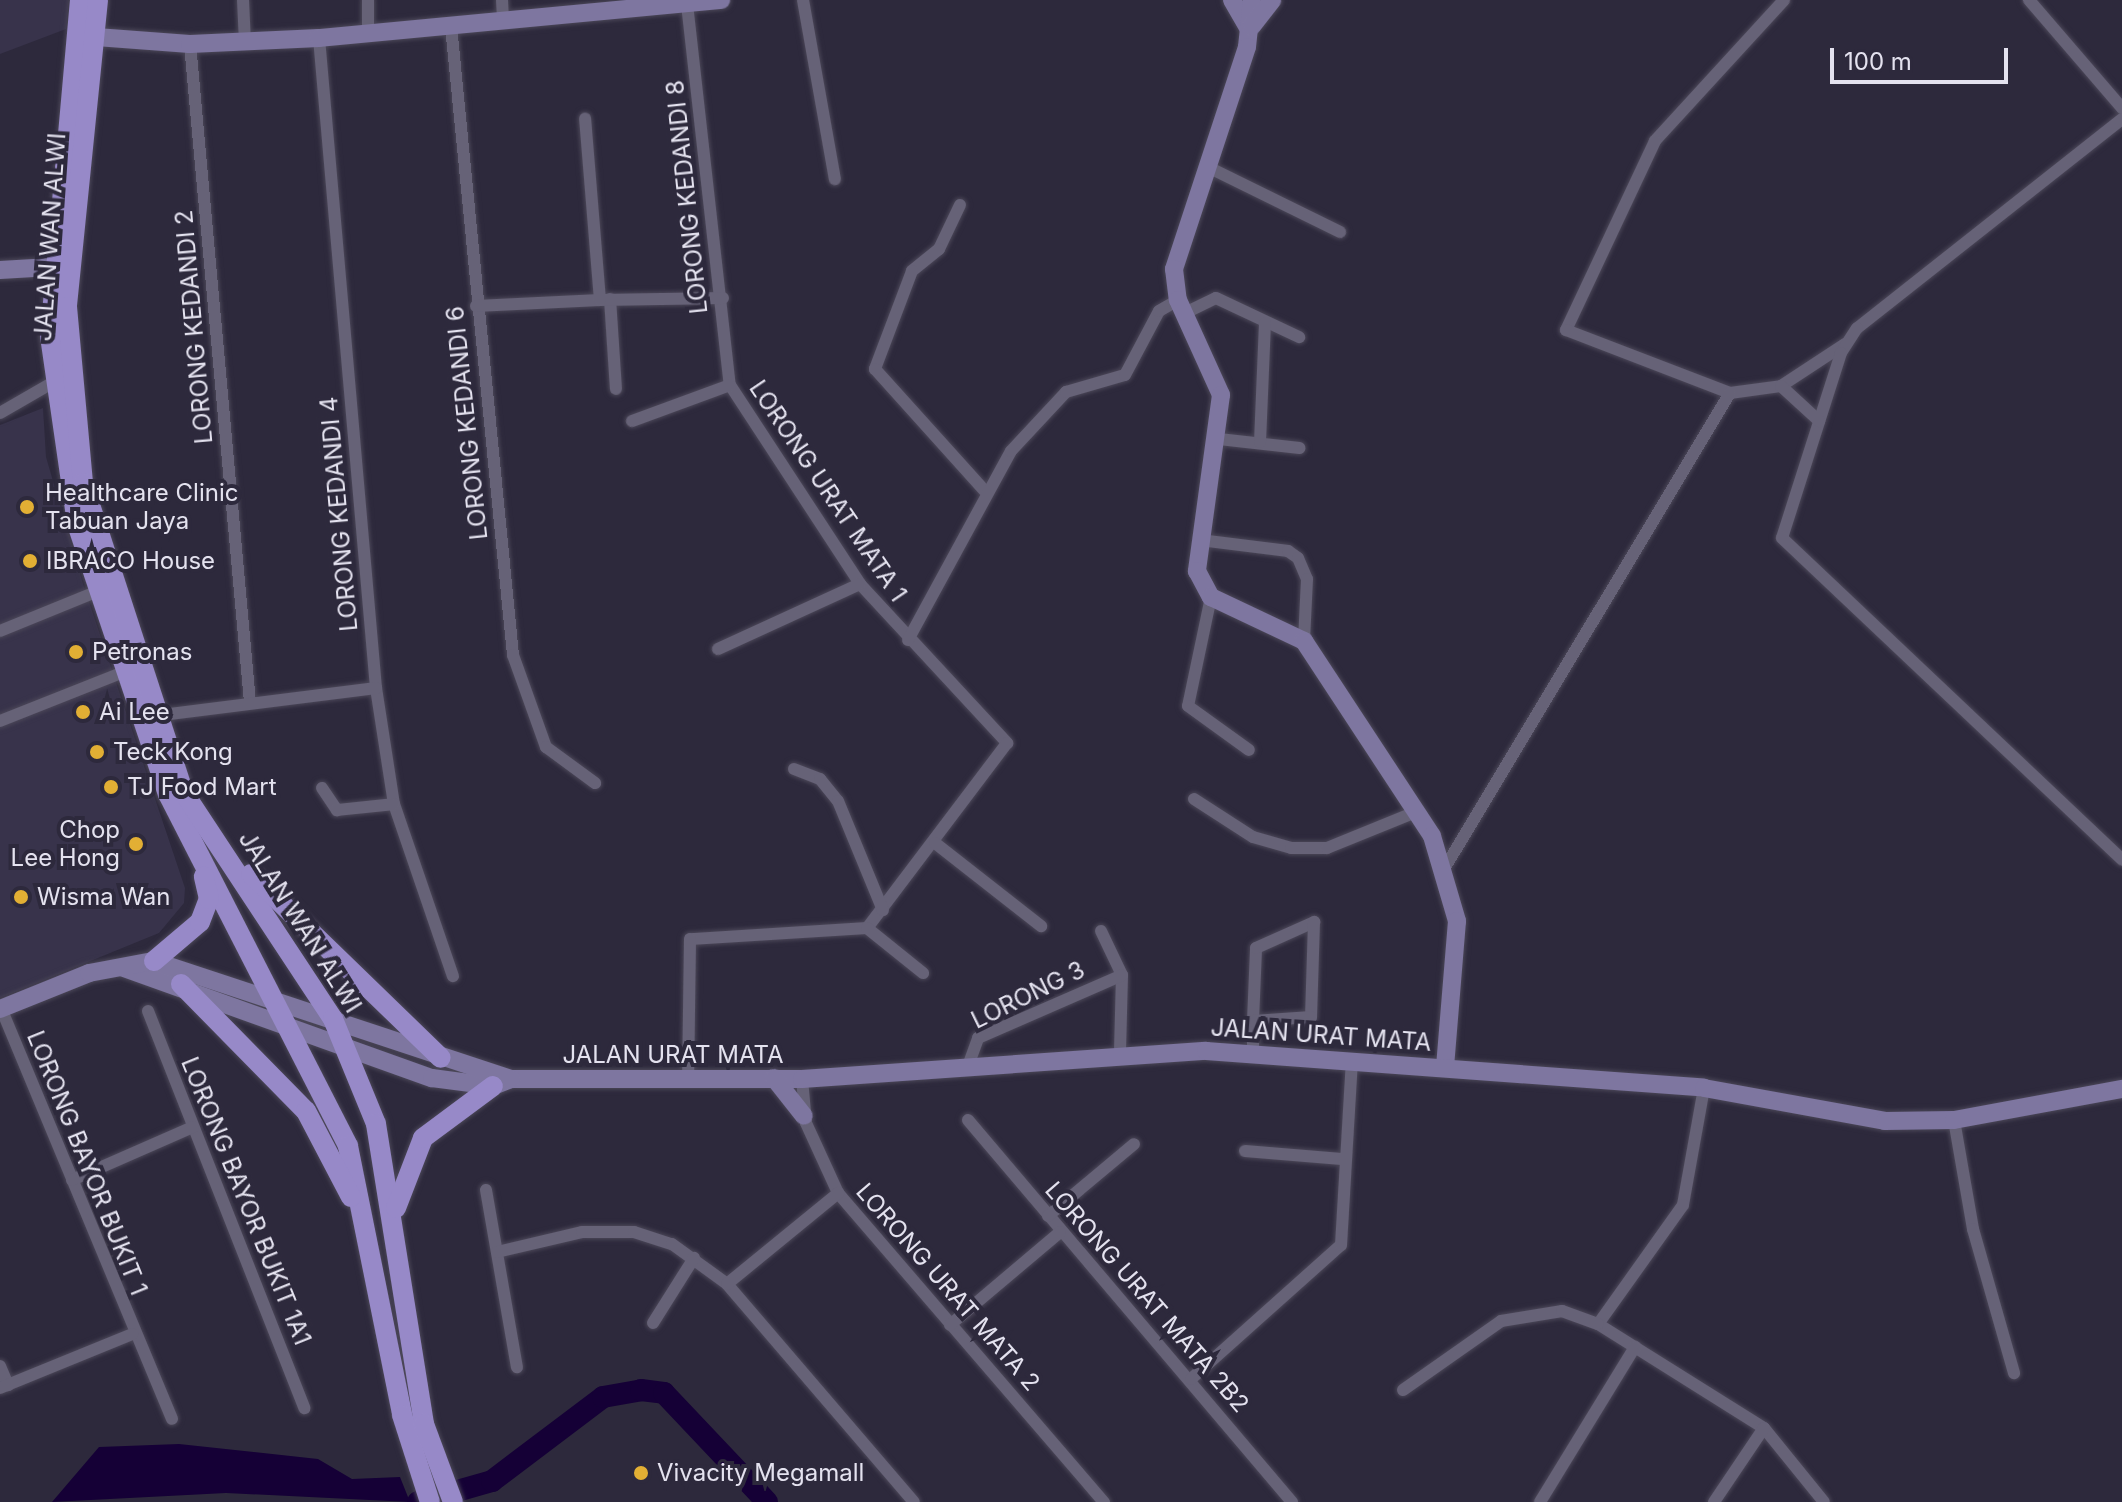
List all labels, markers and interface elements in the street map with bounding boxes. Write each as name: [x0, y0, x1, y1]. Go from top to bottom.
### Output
scale bar: [1834, 32, 2012, 82]
text: 100 m: [1844, 47, 1912, 76]
street label: LORONG KEDANDI 8: [660, 79, 714, 315]
street label: JALAN WAN ALWI: [28, 132, 72, 342]
street label: LORONG KEDANDI 2: [169, 209, 219, 445]
street label: LORONG KEDANDI 6: [440, 305, 494, 541]
street label: LORONG URAT MATA 1: [743, 375, 913, 607]
street label: LORONG KEDANDI 4: [314, 395, 364, 633]
place label: Healthcare Clinic Tabuan Jaya: [45, 479, 238, 535]
marker: Healthcare Clinic Tabuan Jaya: [16, 496, 38, 518]
place label: IBRACO House: [46, 547, 215, 575]
marker: IBRACO House: [21, 552, 39, 570]
place label: Petronas: [92, 638, 192, 666]
marker: Petronas: [67, 643, 85, 661]
place label: Ai Lee: [99, 698, 170, 726]
marker: Ai Lee: [74, 703, 92, 721]
place label: Teck Kong: [113, 738, 233, 766]
marker: Teck Kong: [88, 743, 106, 761]
place label: TJ Food Mart: [127, 773, 277, 801]
marker: TJ Food Mart: [102, 778, 120, 796]
place label: Chop Lee Hong: [11, 816, 120, 872]
street label: JALAN WAN ALWI: [233, 826, 367, 1018]
marker: Chop Lee Hong: [127, 835, 145, 853]
place label: Wisma Wan: [37, 883, 170, 911]
marker: Wisma Wan: [12, 888, 30, 906]
street label: LORONG 3: [967, 955, 1089, 1035]
street label: JALAN URAT MATA: [1210, 1013, 1432, 1057]
street label: LORONG BAYOR BUKIT 1: [21, 1027, 153, 1299]
street label: JALAN URAT MATA: [562, 1041, 784, 1069]
street label: LORONG BAYOR BUKIT 1A1: [175, 1053, 317, 1349]
street label: LORONG URAT MATA 2B2: [1039, 1176, 1255, 1418]
street label: LORONG URAT MATA 2: [850, 1177, 1046, 1397]
place label: Vivacity Megamall: [657, 1459, 864, 1487]
marker: Vivacity Megamall: [632, 1464, 650, 1482]

